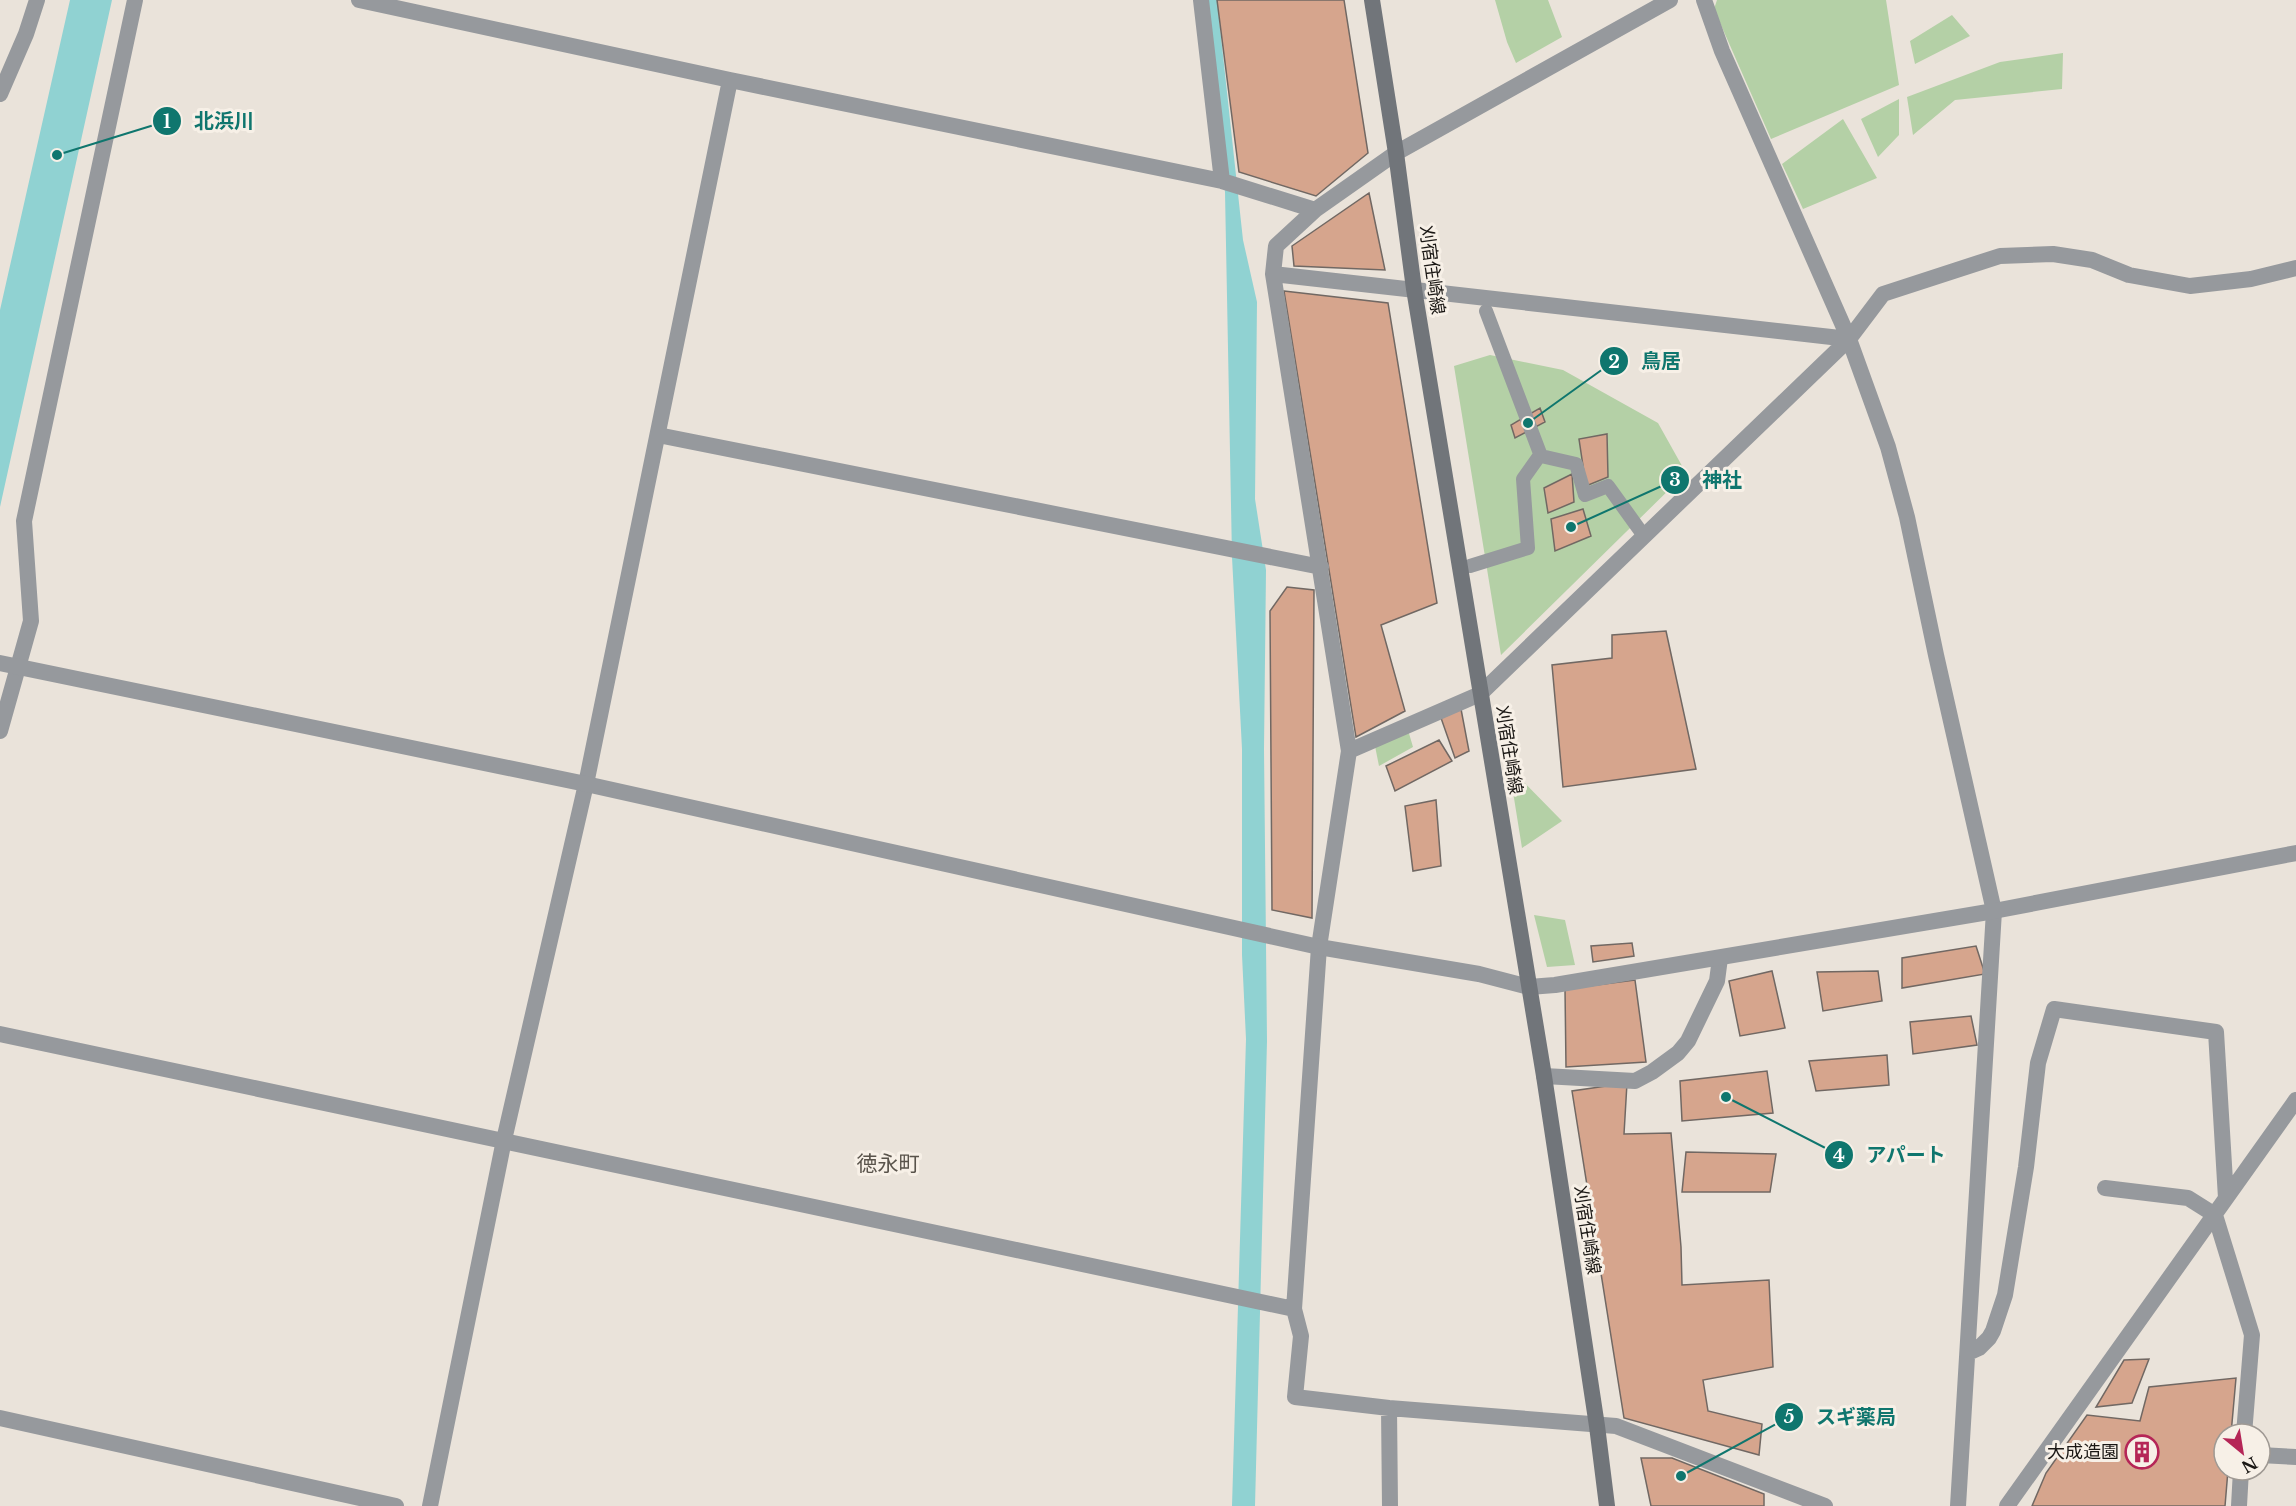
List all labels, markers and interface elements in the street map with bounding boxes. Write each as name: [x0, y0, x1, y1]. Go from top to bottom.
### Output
callout: 北浜川: [152, 102, 266, 140]
text: 北浜川: [194, 109, 254, 133]
text: 1: [163, 111, 171, 133]
street label: 刈宿住崎線: [1415, 224, 1449, 316]
callout: 鳥居: [1599, 342, 1693, 380]
text: 鳥居: [1641, 349, 1681, 373]
text: 2: [1608, 351, 1620, 373]
callout: 神社: [1660, 461, 1754, 499]
text: 神社: [1702, 468, 1742, 492]
text: 3: [1669, 469, 1681, 491]
street label: 刈宿住崎線: [1491, 704, 1527, 796]
callout: アパート: [1824, 1136, 1958, 1174]
text: アパート: [1866, 1143, 1946, 1167]
text: 4: [1833, 1145, 1845, 1167]
district label: 徳永町: [857, 1151, 920, 1177]
street label: 刈宿住崎線: [1569, 1184, 1605, 1276]
callout: スギ薬局: [1774, 1398, 1908, 1436]
text: スギ薬局: [1816, 1405, 1896, 1429]
text: 5: [1784, 1406, 1794, 1428]
north arrow: [2212, 1422, 2272, 1482]
building icon: 大成造園: [2124, 1434, 2160, 1470]
place label: 大成造園: [2047, 1441, 2119, 1463]
text: N: [2238, 1453, 2261, 1477]

